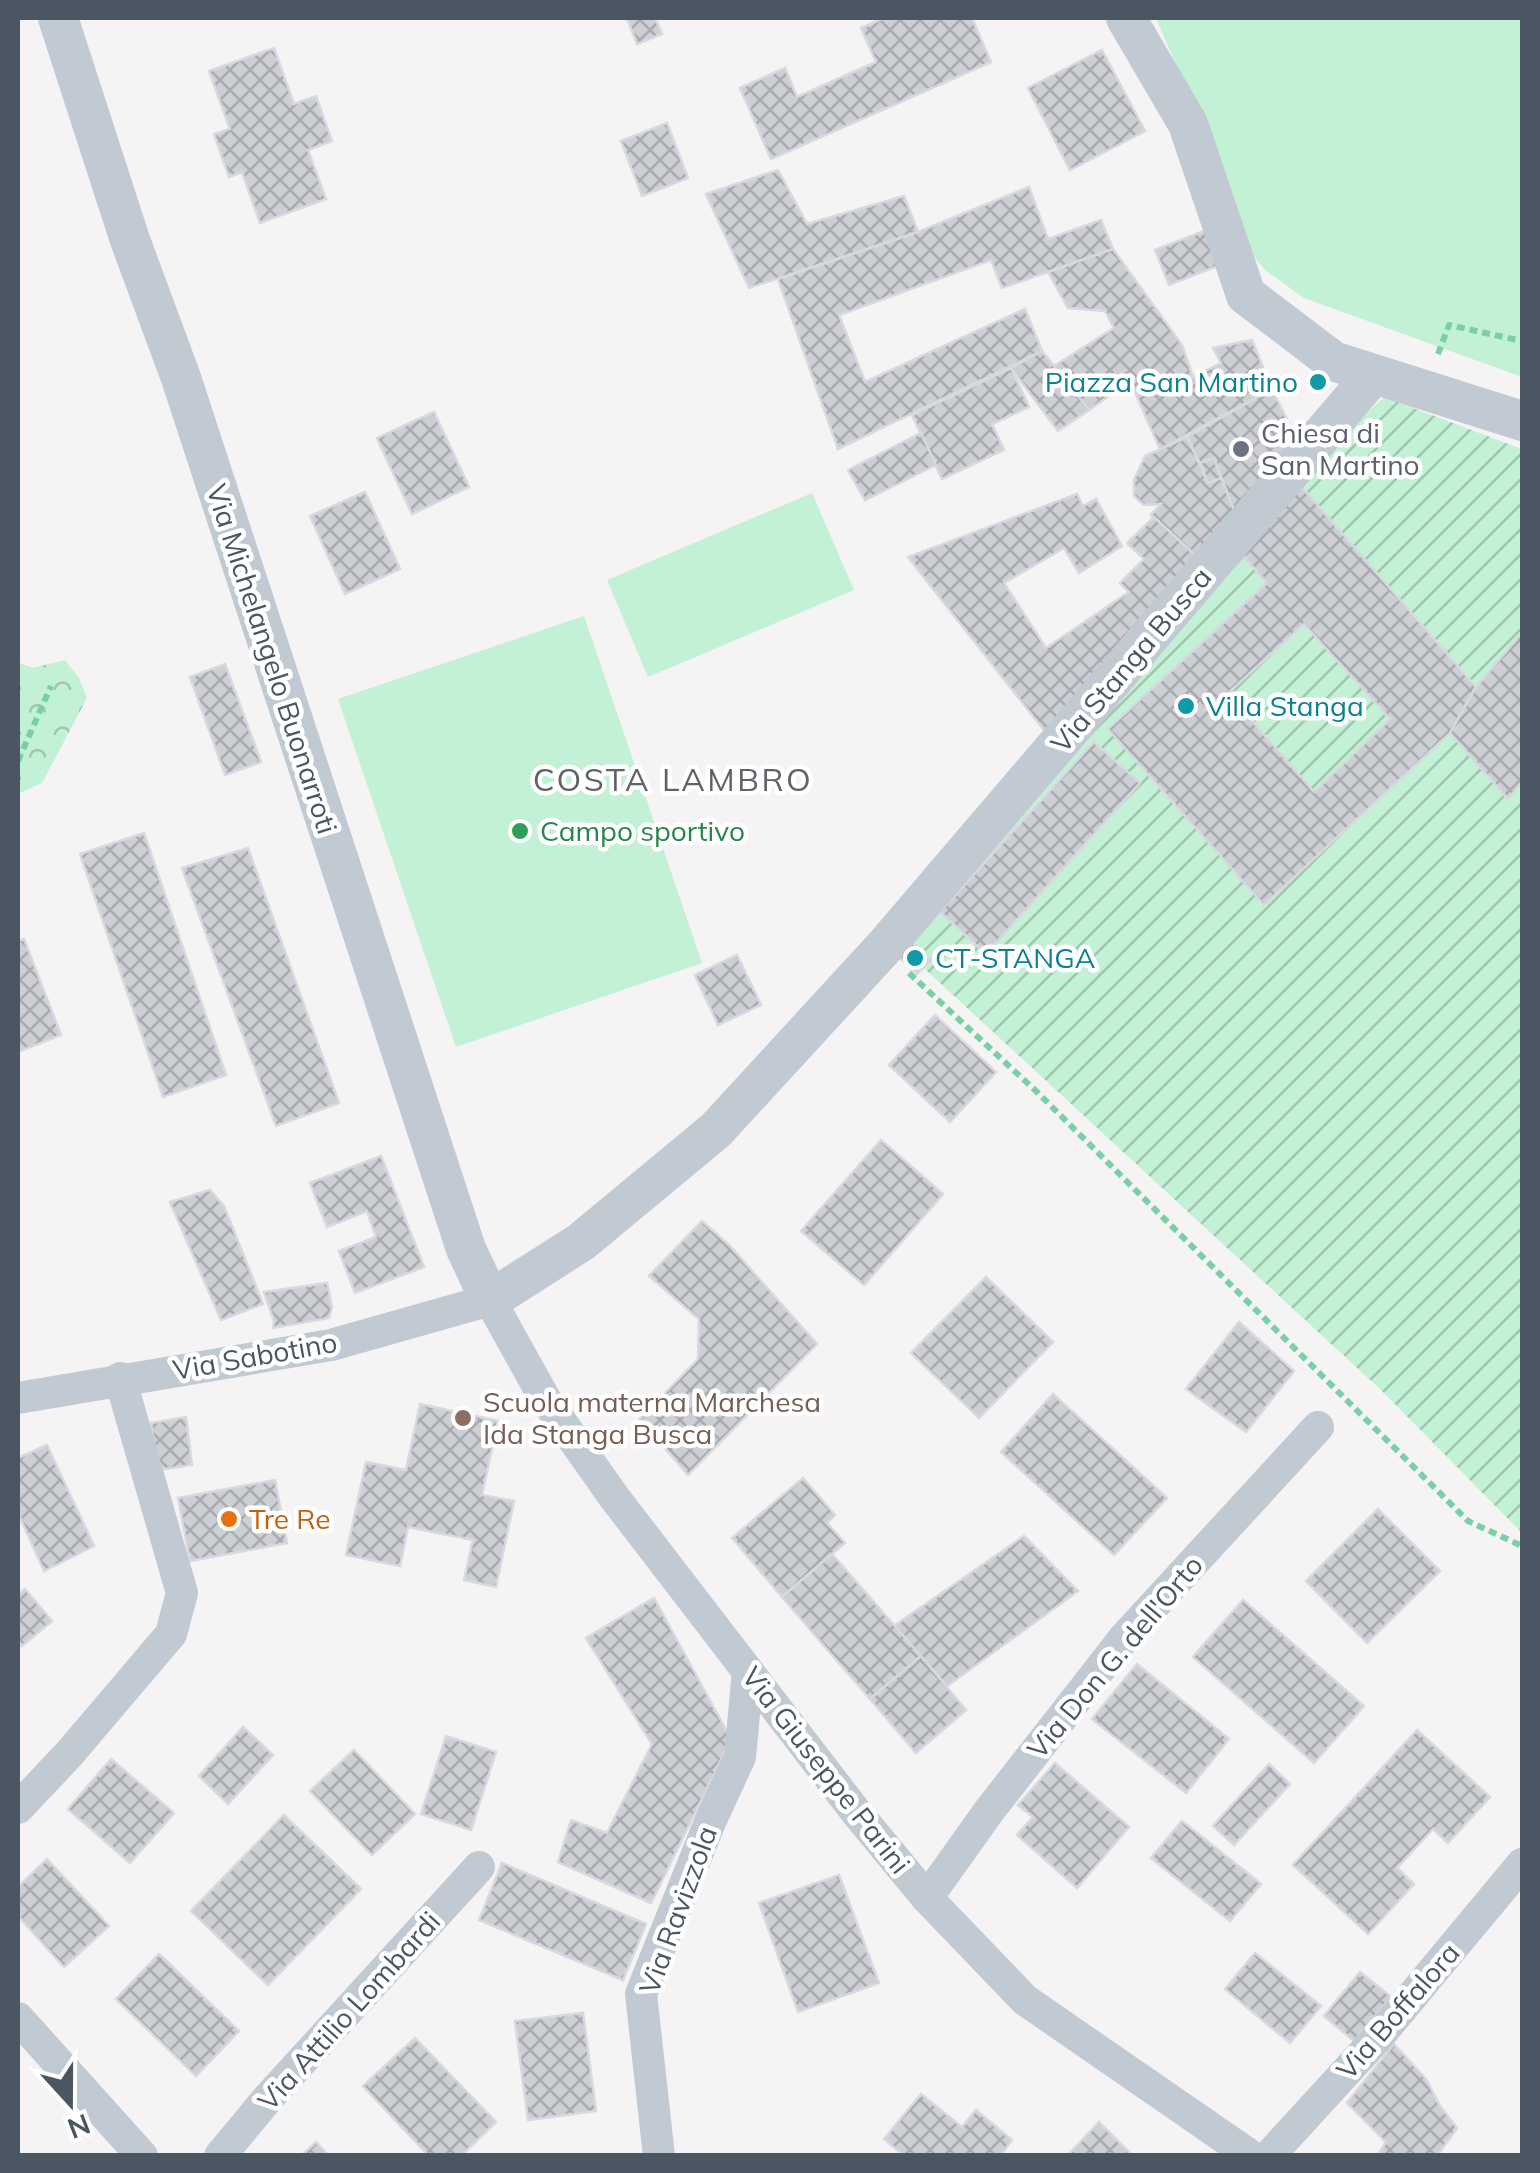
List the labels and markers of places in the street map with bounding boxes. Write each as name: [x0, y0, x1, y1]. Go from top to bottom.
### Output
place label: Piazza San Martino: [1045, 364, 1298, 399]
marker: Piazza San Martino: [1307, 371, 1329, 393]
place label: Chiesa di San Martino: [1261, 415, 1420, 482]
marker: Chiesa di San Martino: [1230, 438, 1252, 460]
place label: Villa Stanga: [1206, 688, 1364, 723]
marker: Villa Stanga: [1175, 695, 1197, 717]
place label: Campo sportivo: [540, 813, 745, 848]
marker: Campo sportivo: [509, 820, 531, 842]
place label: CT-STANGA: [935, 940, 1096, 975]
marker: CT-STANGA: [904, 947, 926, 969]
place label: Scuola materna Marchesa Ida Stanga Busca: [483, 1384, 821, 1451]
marker: Scuola materna Marchesa Ida Stanga Busca: [452, 1407, 474, 1429]
place label: Tre Re: [249, 1501, 331, 1536]
marker: Tre Re: [218, 1508, 240, 1530]

